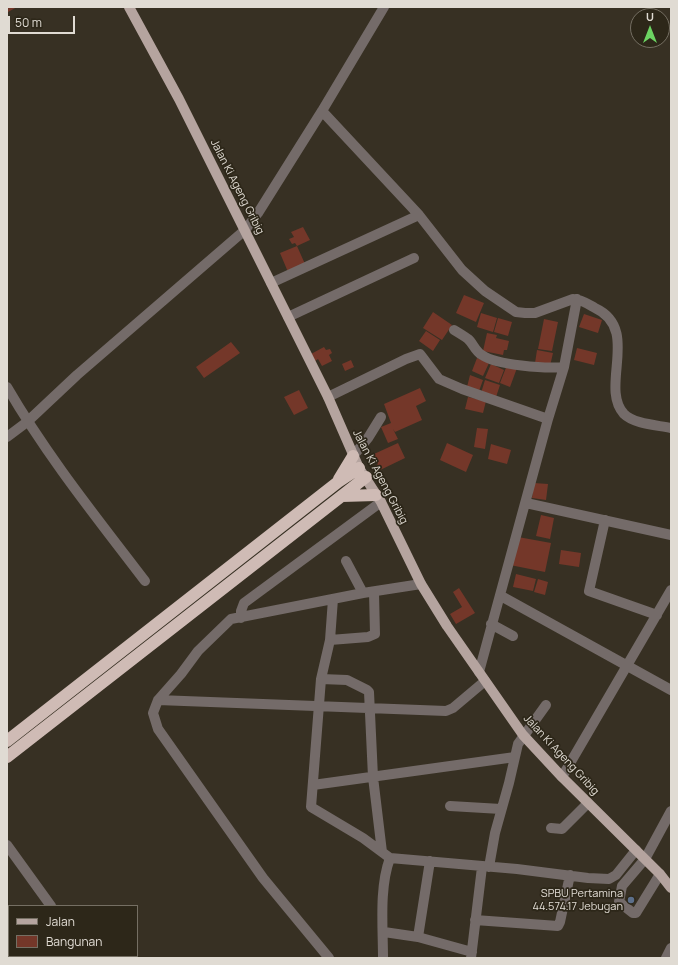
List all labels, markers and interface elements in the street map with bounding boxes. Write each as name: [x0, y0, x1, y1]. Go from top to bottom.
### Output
scale bar: [10, 8, 77, 34]
north arrow: [630, 8, 670, 48]
text: U: [646, 9, 654, 24]
text: 50 m: [15, 14, 42, 31]
street label: Jalan Ki Ageng Gribig: [207, 137, 267, 237]
street label: Jalan Ki Ageng Gribig: [350, 428, 410, 526]
street label: Jalan Ki Ageng Gribig: [520, 712, 602, 798]
place label: SPBU Pertamina 44.574.17 Jebugan: [532, 887, 623, 913]
marker: SPBU Pertamina 44.574.17 Jebugan: [626, 895, 636, 905]
legend: [8, 905, 138, 957]
text: Jalan: [46, 913, 75, 930]
text: Bangunan: [46, 933, 102, 950]

